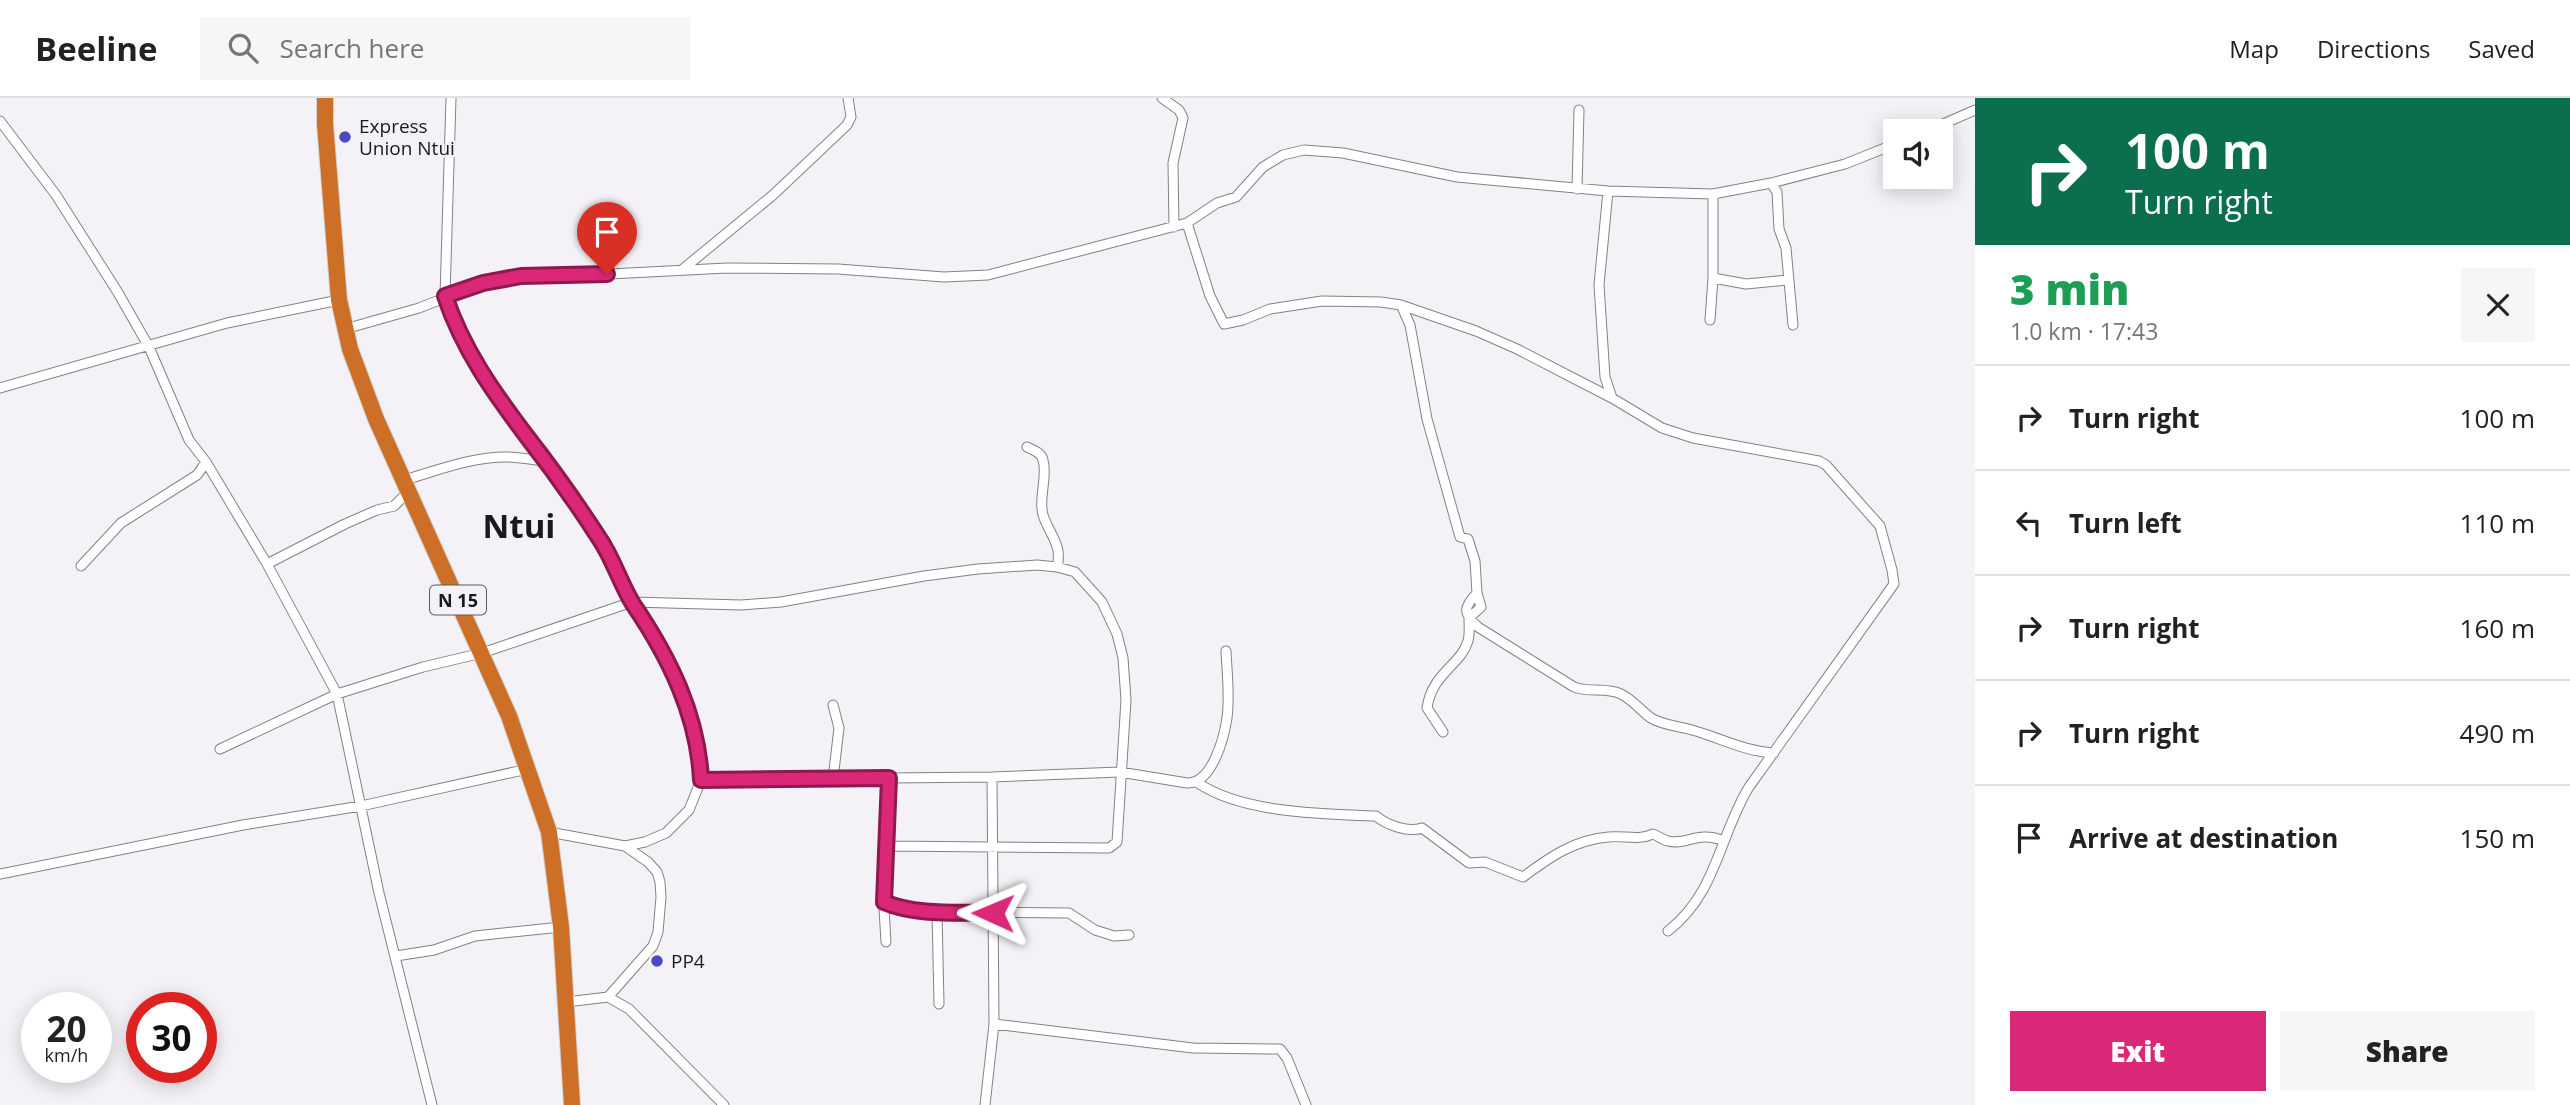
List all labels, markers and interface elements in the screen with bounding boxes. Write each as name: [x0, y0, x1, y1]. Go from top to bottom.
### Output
search box: [200, 17, 690, 80]
text: Beeline: [35, 26, 158, 71]
icon: search: [224, 29, 262, 67]
text: Search here: [280, 30, 424, 66]
text: Map: [2229, 32, 2279, 65]
text: Directions: [2317, 32, 2430, 65]
text: Saved: [2468, 32, 2535, 65]
place label: Express Union Ntui: [359, 113, 455, 161]
text: 100 m: [2125, 117, 2270, 183]
map controls: [1883, 119, 1953, 189]
button: sound: [1883, 119, 1953, 189]
icon: right: [2010, 126, 2101, 217]
marker: Express Union Ntui: [337, 129, 353, 145]
text: Turn right: [2125, 180, 2273, 223]
pin: [577, 202, 637, 274]
icon: arrive: [588, 213, 626, 251]
text: 3 min: [2010, 260, 2129, 317]
button: close: [2461, 268, 2535, 342]
text: 1.0 km · 17:43: [2010, 315, 2158, 347]
icon: right: [2010, 399, 2048, 437]
text: Turn right: [2069, 400, 2200, 436]
text: 100 m: [2460, 400, 2535, 436]
district label: Ntui: [483, 503, 555, 548]
icon: left: [2010, 504, 2048, 542]
text: Turn left: [2069, 505, 2181, 541]
text: 110 m: [2460, 505, 2535, 541]
road number: N 15: [430, 586, 486, 614]
icon: right: [2010, 609, 2048, 647]
text: Turn right: [2069, 610, 2200, 646]
text: 160 m: [2460, 610, 2535, 646]
icon: right: [2010, 714, 2048, 752]
text: Turn right: [2069, 715, 2200, 751]
text: 490 m: [2460, 715, 2535, 751]
icon: arrive: [2010, 819, 2048, 857]
text: Arrive at destination: [2069, 820, 2338, 856]
text: 150 m: [2460, 820, 2535, 856]
position arrow: [956, 876, 1030, 950]
place label: PP4: [671, 948, 705, 974]
marker: PP4: [649, 953, 665, 969]
speed limit sign: 30: [126, 992, 217, 1083]
text: 20: [46, 1005, 87, 1052]
button: Exit: [2010, 1011, 2266, 1091]
button: Share: [2280, 1011, 2535, 1091]
text: km/h: [45, 1043, 88, 1067]

